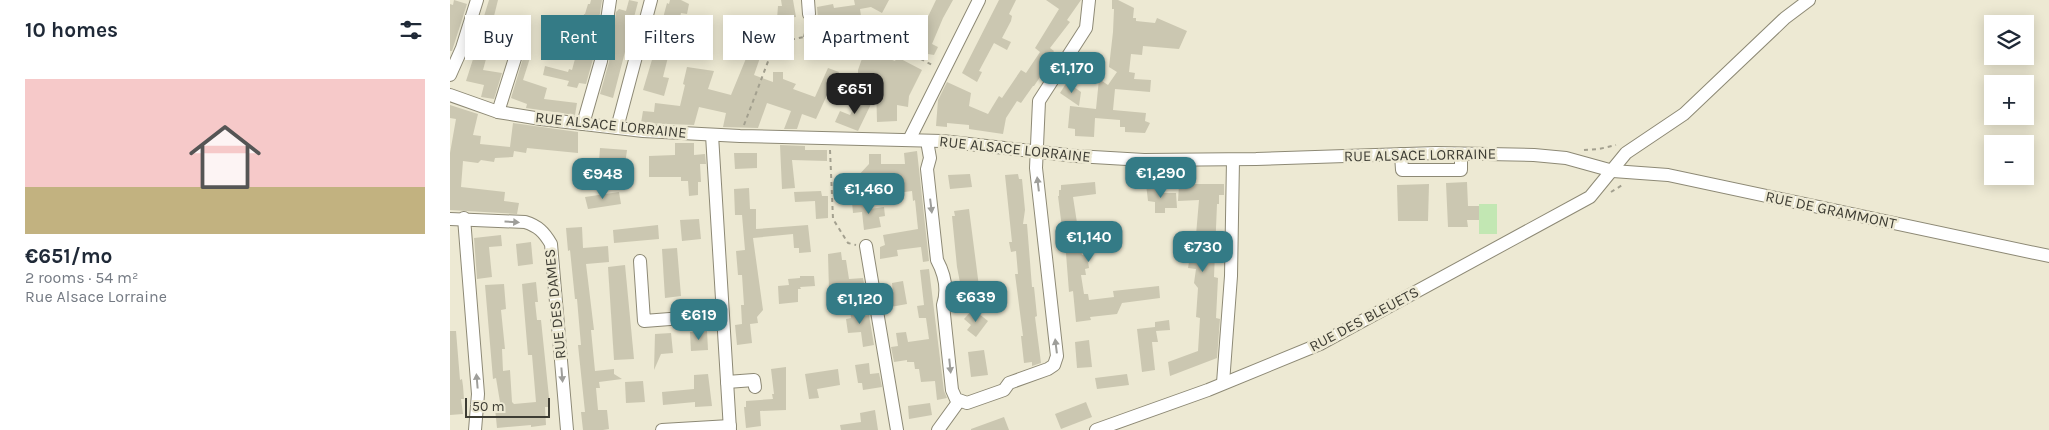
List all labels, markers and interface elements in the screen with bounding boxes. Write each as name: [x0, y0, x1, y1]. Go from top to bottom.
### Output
chip: Buy: [465, 15, 531, 60]
chip: Rent: [541, 15, 615, 60]
chip: Filters: [625, 15, 713, 60]
chip: New: [723, 15, 794, 60]
chip: Apartment: [804, 15, 928, 60]
map controls: [1984, 15, 2034, 185]
button: layers: [1984, 15, 2034, 65]
icon: filters: [397, 16, 425, 44]
text: 10 homes: [25, 18, 118, 42]
pin: €1,170: [1031, 52, 1113, 94]
text: €1,170: [1050, 58, 1094, 77]
pin: €651: [825, 72, 885, 115]
button: +: [1984, 75, 2034, 125]
text: €651: [838, 79, 872, 98]
street label: RUE ALSACE LORRAINE: [534, 108, 688, 142]
icon: home: [180, 112, 270, 202]
street label: RUE ALSACE LORRAINE: [938, 132, 1092, 166]
button: −: [1984, 135, 2034, 185]
street label: RUE ALSACE LORRAINE: [1344, 145, 1496, 165]
pin: €1,290: [1120, 156, 1202, 199]
pin: €948: [573, 158, 633, 200]
text: €1,290: [1136, 163, 1186, 182]
text: €948: [583, 164, 623, 183]
pin: €1,460: [828, 172, 910, 215]
one-way arrow: [1034, 176, 1042, 192]
text: €1,460: [844, 179, 894, 198]
street label: RUE DE GRAMMONT: [1764, 187, 1898, 233]
one-way arrow: [927, 198, 935, 214]
one-way arrow: [504, 218, 520, 226]
pin: €1,140: [1048, 220, 1130, 263]
text: €1,140: [1066, 227, 1112, 246]
pin: €730: [1173, 230, 1233, 273]
text: €730: [1184, 237, 1222, 256]
text: €651/mo: [25, 244, 112, 268]
street label: RUE DES DAMES: [540, 248, 570, 360]
text: 2 rooms · 54 m²: [25, 268, 138, 287]
pin: €639: [946, 280, 1006, 323]
pin: €1,120: [819, 282, 901, 325]
street label: RUE DES BLEUETS: [1306, 283, 1422, 355]
text: Rue Alsace Lorraine: [25, 287, 167, 306]
text: €639: [956, 287, 996, 306]
text: €1,120: [837, 289, 883, 308]
pin: €619: [669, 298, 729, 341]
text: €619: [681, 305, 717, 324]
one-way arrow: [1052, 338, 1060, 354]
one-way arrow: [946, 358, 954, 374]
one-way arrow: [558, 368, 566, 384]
one-way arrow: [473, 373, 481, 389]
scale bar: [465, 395, 550, 418]
text: 50 m: [472, 398, 505, 415]

